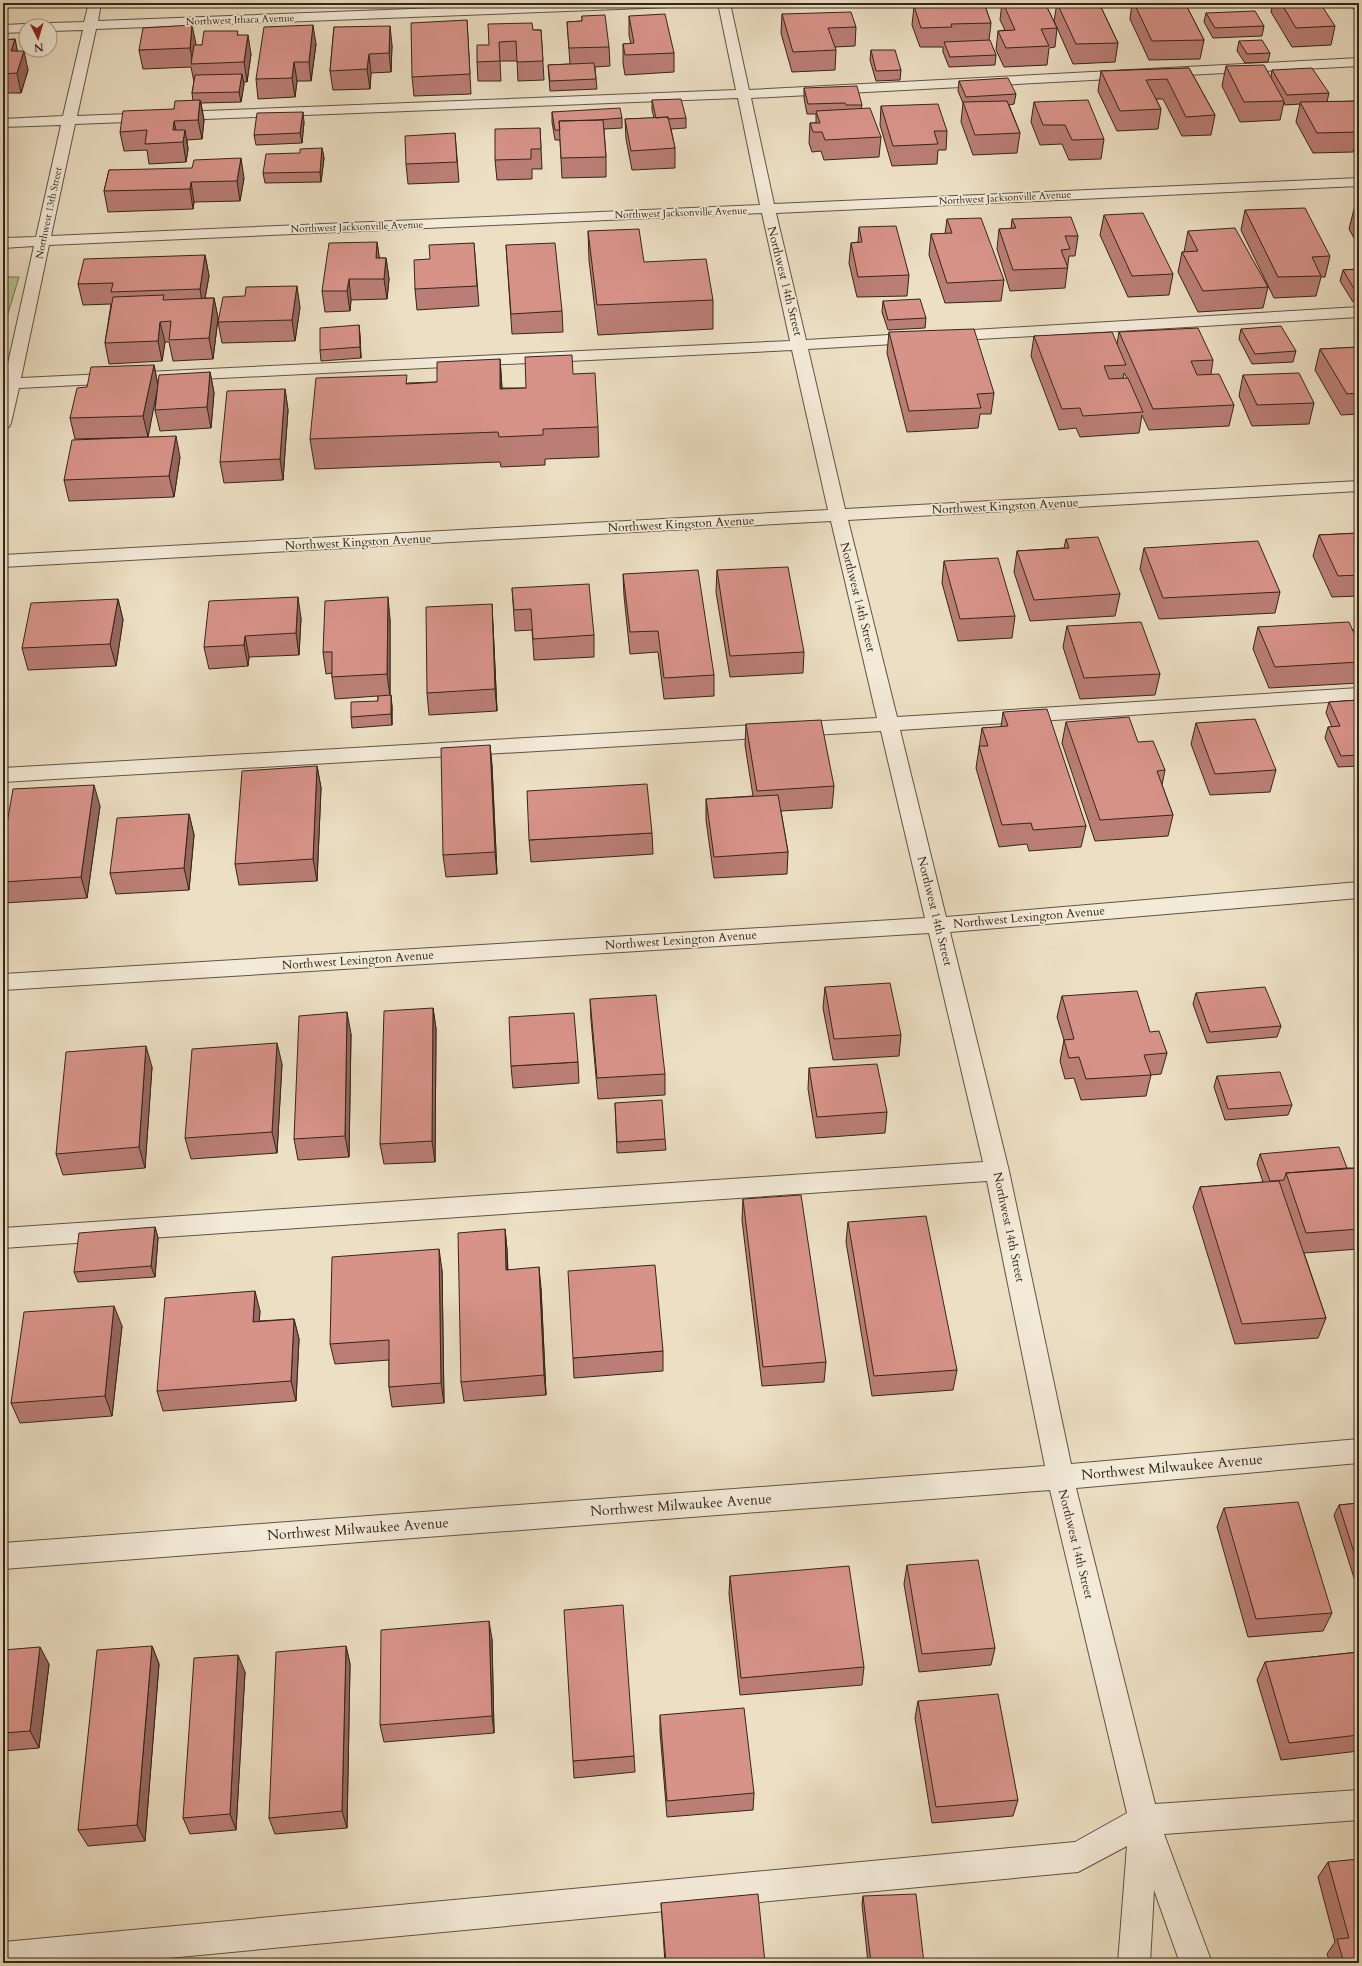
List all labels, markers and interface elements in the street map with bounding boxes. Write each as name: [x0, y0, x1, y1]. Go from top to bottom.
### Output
street label: Northwest Ithaca Avenue: [186, 11, 295, 29]
north arrow: [18, 18, 58, 58]
text: N: [33, 40, 44, 55]
street label: Northwest 13th Street: [32, 165, 66, 260]
street label: Northwest Jacksonville Avenue: [938, 188, 1072, 208]
street label: Northwest Jacksonville Avenue: [614, 204, 748, 222]
street label: Northwest Jacksonville Avenue: [290, 218, 424, 236]
street label: Northwest 14th Street: [764, 225, 806, 338]
street label: Northwest Kingston Avenue: [931, 494, 1079, 518]
street label: Northwest Kingston Avenue: [607, 512, 755, 536]
street label: Northwest Kingston Avenue: [284, 530, 432, 554]
street label: Northwest 14th Street: [837, 541, 879, 654]
street label: Northwest 14th Street: [914, 855, 956, 968]
street label: Northwest Lexington Avenue: [952, 902, 1106, 932]
street label: Northwest Lexington Avenue: [604, 927, 758, 953]
street label: Northwest Lexington Avenue: [281, 947, 435, 973]
street label: Northwest 14th Street: [989, 1170, 1029, 1284]
street label: Northwest Milwaukee Avenue: [1080, 1450, 1264, 1484]
street label: Northwest 14th Street: [1055, 1488, 1097, 1601]
street label: Northwest Milwaukee Avenue: [589, 1489, 773, 1521]
street label: Northwest Milwaukee Avenue: [266, 1513, 450, 1545]

